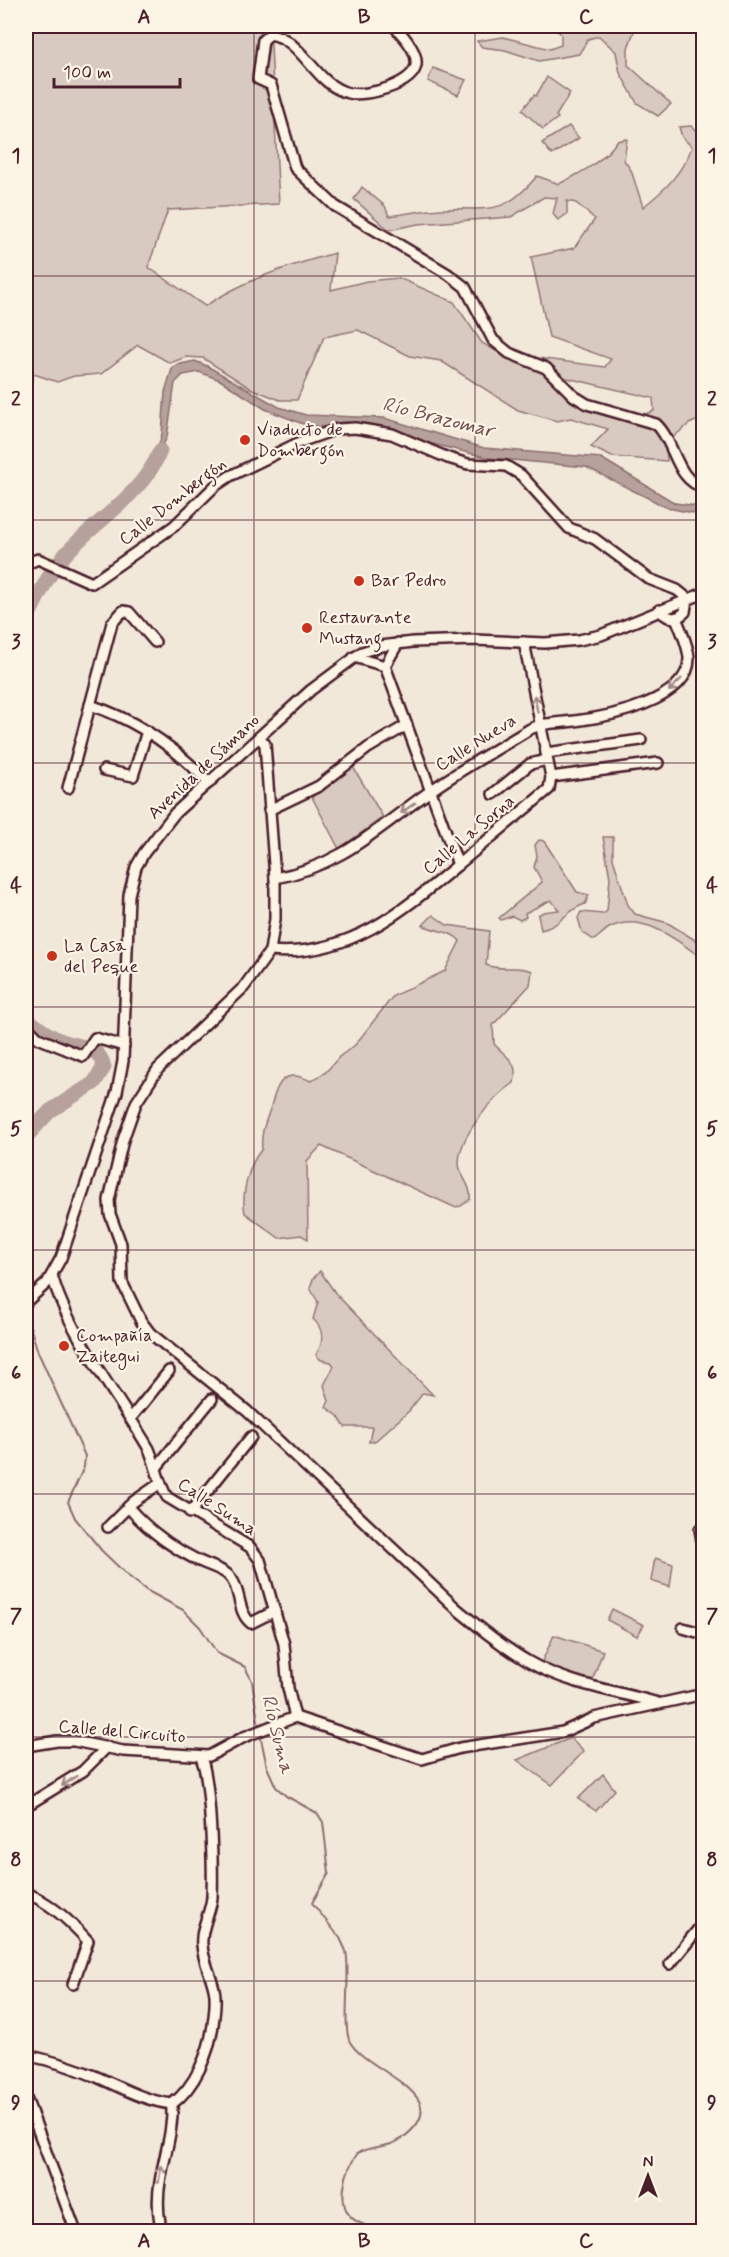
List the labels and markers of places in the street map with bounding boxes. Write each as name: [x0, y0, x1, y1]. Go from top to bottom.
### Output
place label: Viaducto de Dombergón: [257, 418, 344, 465]
marker: Viaducto de Dombergón: [238, 433, 252, 447]
place label: Bar Pedro: [371, 569, 446, 593]
marker: Bar Pedro: [352, 574, 366, 588]
place label: Restaurante Mustang: [319, 606, 412, 653]
marker: Restaurante Mustang: [300, 621, 314, 635]
place label: La Casa del Peque: [64, 934, 138, 979]
marker: La Casa del Peque: [45, 949, 59, 963]
place label: Compañía Zaitegui: [76, 1324, 152, 1370]
marker: Compañía Zaitegui: [57, 1339, 71, 1353]

